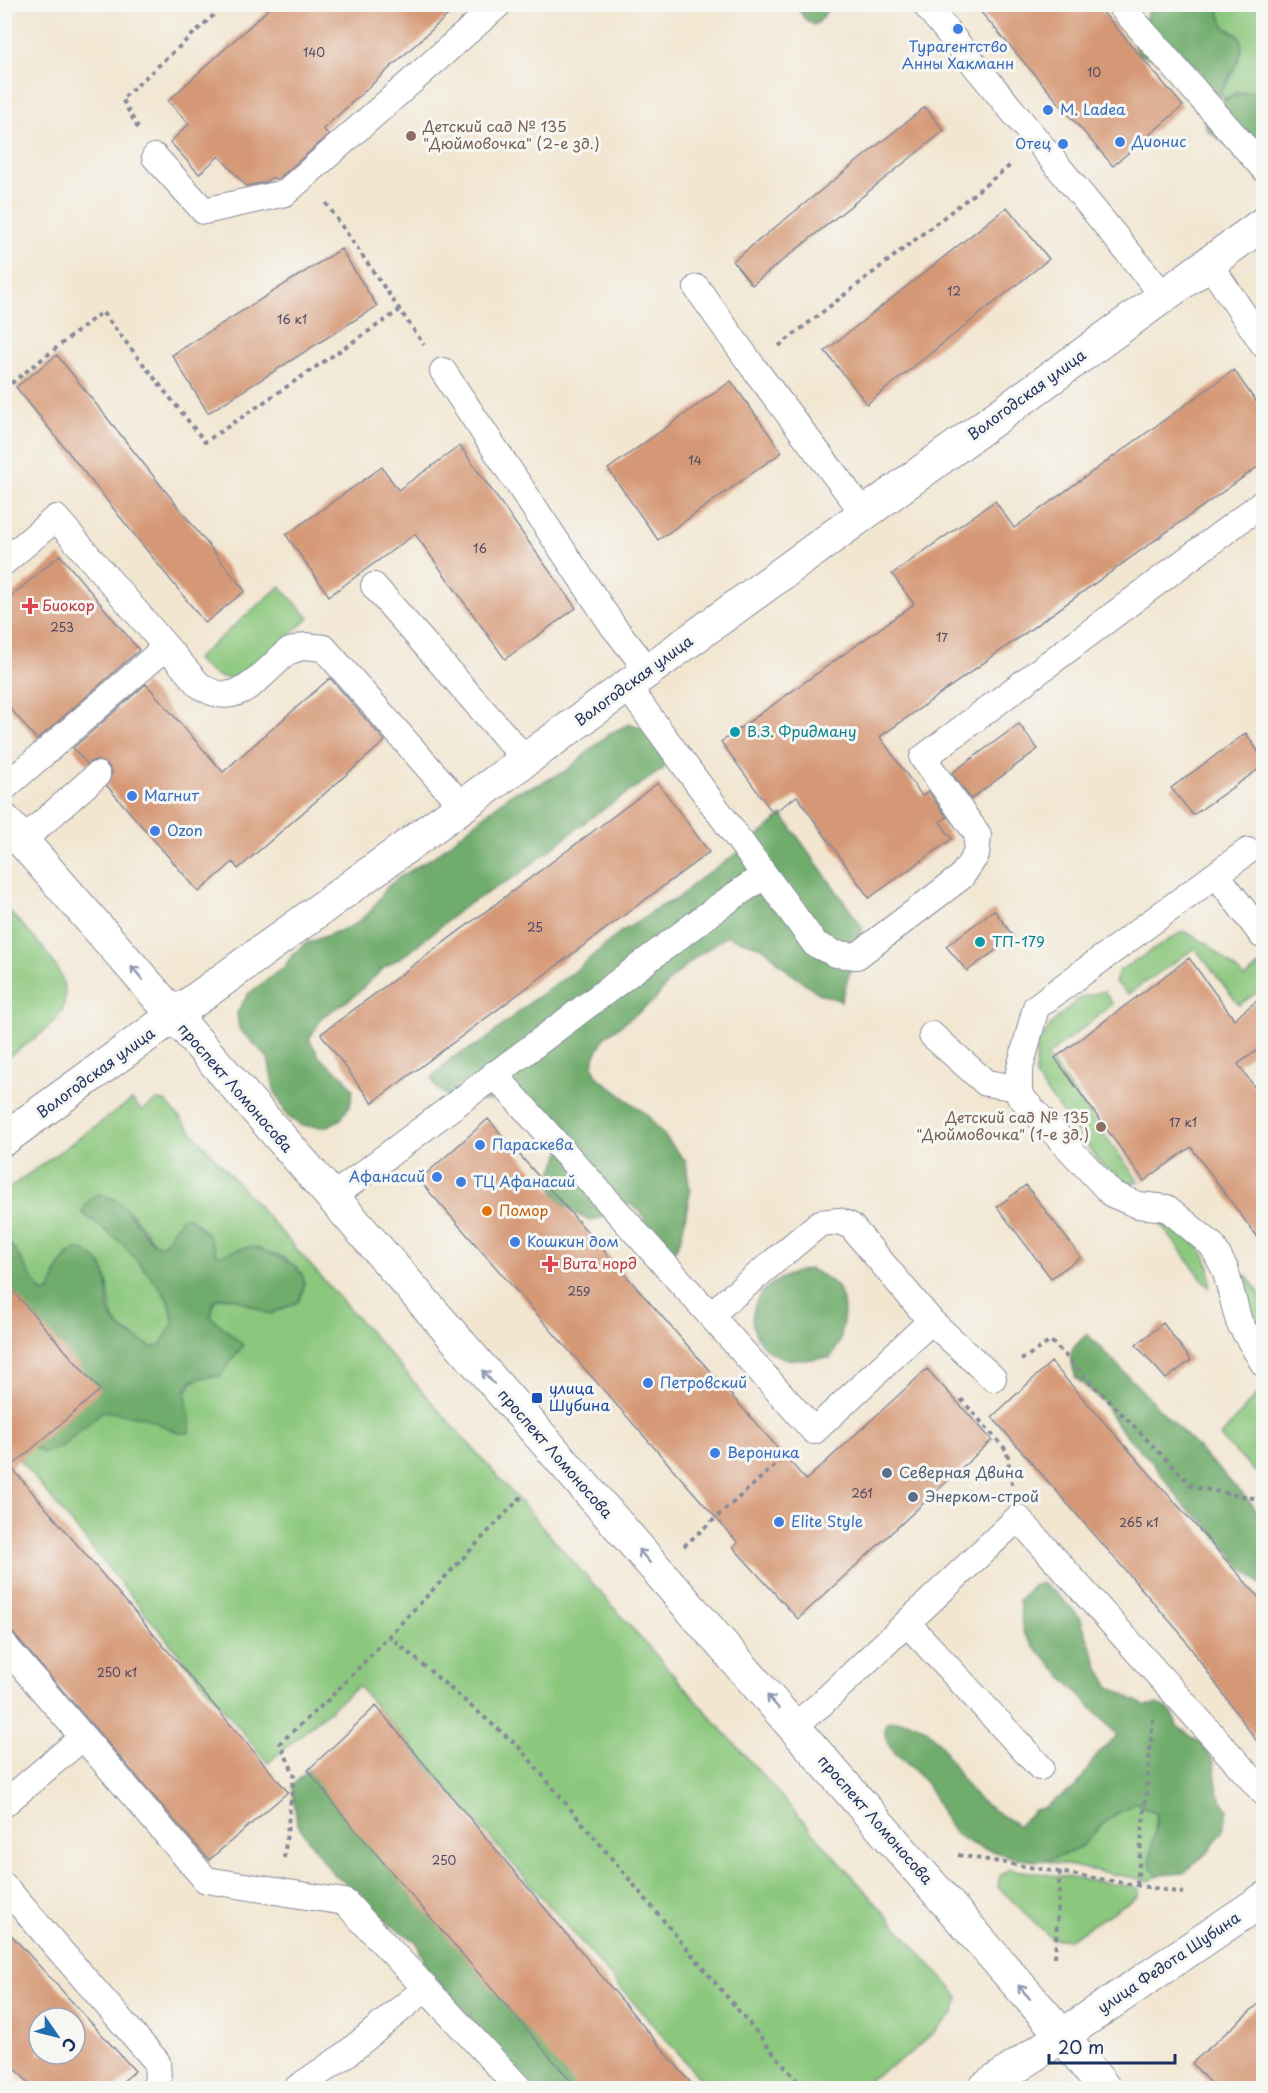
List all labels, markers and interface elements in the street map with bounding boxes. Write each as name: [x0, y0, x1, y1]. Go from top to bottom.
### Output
marker: Турагентство Анны Хакманн: [951, 22, 965, 36]
place label: Турагентство Анны Хакманн: [902, 34, 1014, 74]
house number: 140: [303, 43, 325, 61]
house number: 10: [1087, 63, 1101, 81]
place label: M. Ladea: [1060, 97, 1126, 120]
marker: M. Ladea: [1041, 103, 1055, 117]
place label: Детский сад № 135 "Дюймовочка" (2-е зд.): [422, 114, 600, 154]
marker: Детский сад № 135 "Дюймовочка" (2-е зд.): [404, 129, 418, 143]
place label: Дионис: [1131, 129, 1186, 152]
place label: Отец: [1015, 131, 1051, 154]
marker: Дионис: [1113, 135, 1127, 149]
marker: Отец: [1056, 137, 1070, 151]
house number: 12: [947, 282, 961, 300]
house number: 16 к1: [277, 310, 307, 328]
street label: Вологодская улица: [962, 343, 1091, 445]
house number: 14: [688, 451, 702, 469]
house number: 16: [473, 539, 487, 557]
place label: Биокор: [42, 593, 95, 616]
marker: Биокор: [23, 599, 37, 613]
house number: 253: [50, 618, 74, 636]
house number: 17: [936, 628, 948, 646]
street label: Вологодская улица: [569, 629, 698, 731]
place label: В.З. Фридману: [747, 719, 857, 742]
marker: В.З. Фридману: [728, 725, 742, 739]
place label: Магнит: [144, 783, 199, 806]
marker: Магнит: [125, 789, 139, 803]
place label: Ozon: [167, 818, 203, 841]
marker: Ozon: [148, 824, 162, 838]
house number: 25: [527, 918, 543, 936]
place label: ТП-179: [992, 929, 1045, 952]
marker: ТП-179: [973, 935, 987, 949]
one-way arrow: [130, 966, 144, 981]
street label: проспект Ломоносова: [173, 1017, 299, 1157]
street label: Вологодская улица: [31, 1021, 160, 1123]
place label: Детский сад № 135 "Дюймовочка" (1-е зд.): [916, 1105, 1089, 1145]
house number: 17 к1: [1169, 1113, 1197, 1131]
marker: Детский сад № 135 "Дюймовочка" (1-е зд.): [1094, 1120, 1108, 1134]
place label: Параскева: [492, 1132, 574, 1155]
marker: Параскева: [473, 1138, 487, 1152]
place label: Афанасий: [349, 1164, 425, 1187]
place label: ТЦ Афанасий: [473, 1169, 575, 1192]
marker: Афанасий: [430, 1170, 444, 1184]
marker: ТЦ Афанасий: [454, 1175, 468, 1189]
place label: Помор: [499, 1198, 549, 1221]
marker: Помор: [480, 1204, 494, 1218]
place label: Кошкин дом: [527, 1229, 619, 1252]
marker: Кошкин дом: [508, 1235, 522, 1249]
place label: Вита норд: [562, 1251, 637, 1274]
marker: Вита норд: [543, 1257, 557, 1271]
house number: 259: [567, 1282, 591, 1300]
one-way arrow: [481, 1370, 495, 1385]
place label: Петровский: [660, 1370, 747, 1393]
place label: улица Шубина: [549, 1376, 610, 1416]
marker: Петровский: [641, 1376, 655, 1390]
street label: проспект Ломоносова: [493, 1383, 619, 1523]
marker: улица Шубина: [530, 1391, 544, 1405]
place label: Вероника: [727, 1440, 800, 1463]
marker: Вероника: [708, 1446, 722, 1460]
place label: Северная Двина: [899, 1460, 1024, 1483]
marker: Северная Двина: [880, 1466, 894, 1480]
house number: 261: [851, 1484, 873, 1502]
place label: Энерком-строй: [925, 1484, 1039, 1507]
marker: Энерком-строй: [906, 1490, 920, 1504]
place label: Elite Style: [791, 1509, 863, 1532]
house number: 265 к1: [1119, 1513, 1159, 1531]
marker: Elite Style: [772, 1515, 786, 1529]
one-way arrow: [637, 1549, 651, 1564]
house number: 250 к1: [97, 1663, 137, 1681]
one-way arrow: [766, 1695, 780, 1710]
street label: проспект Ломоносова: [813, 1749, 939, 1889]
house number: 250: [432, 1851, 457, 1869]
street label: улица Федота Шубина: [1092, 1905, 1245, 2018]
one-way arrow: [1018, 1984, 1031, 2000]
north arrow: [27, 2006, 87, 2066]
scale bar: [1049, 2027, 1175, 2065]
text: С: [57, 2033, 83, 2057]
text: 20 m: [1058, 2033, 1104, 2060]

